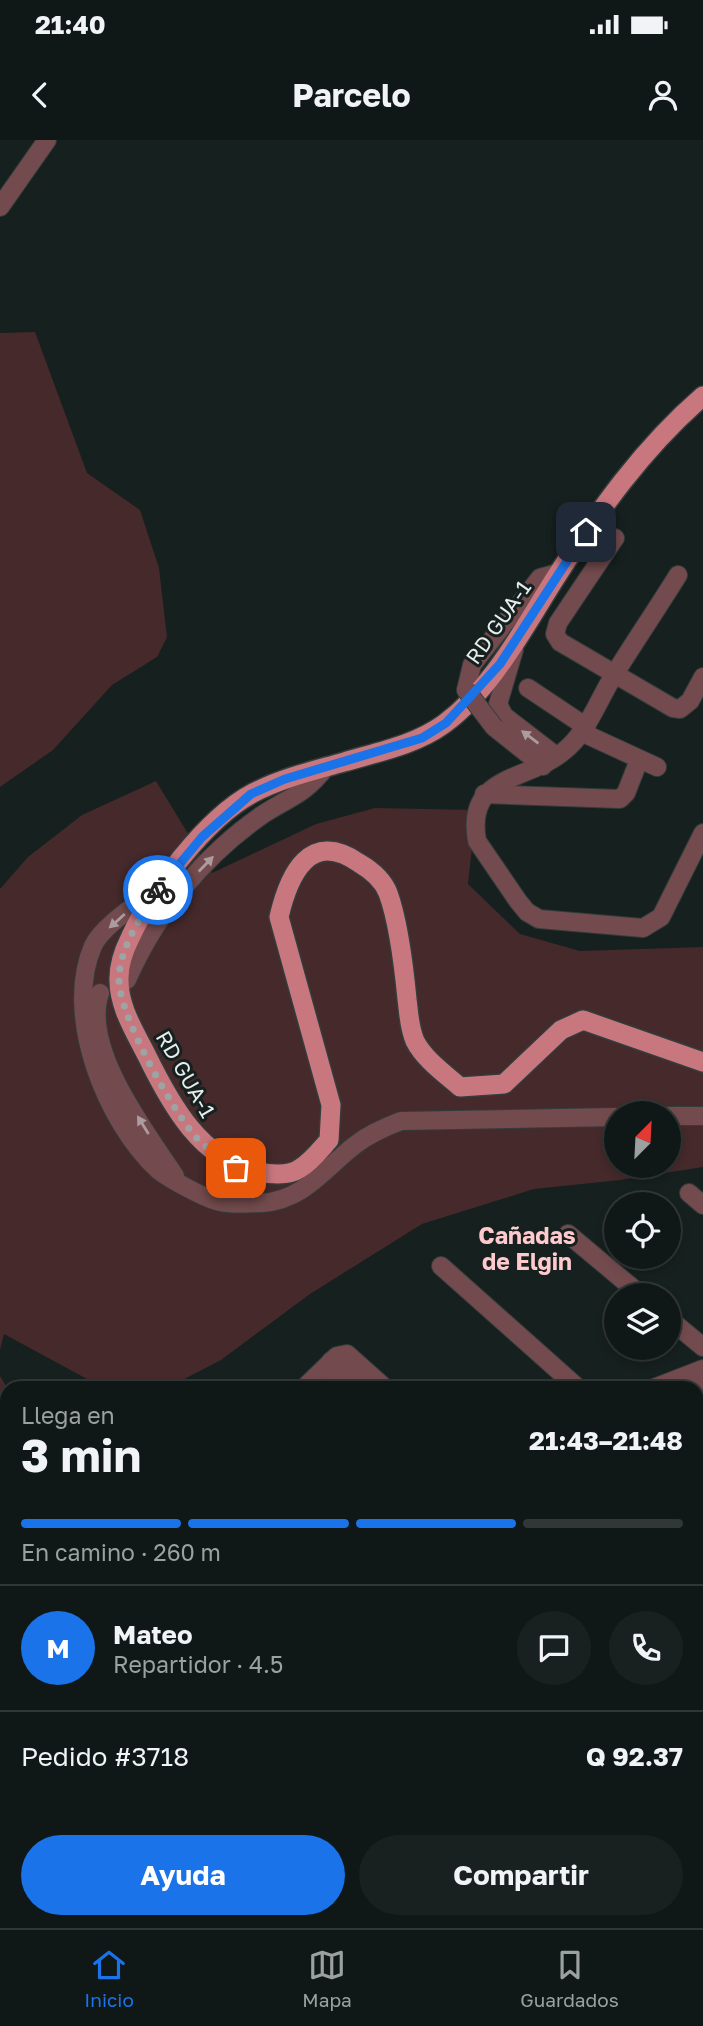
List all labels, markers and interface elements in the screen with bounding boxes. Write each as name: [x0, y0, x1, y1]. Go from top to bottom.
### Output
text: 21:40: [35, 9, 106, 40]
icon: back: [21, 76, 59, 114]
text: Parcelo: [292, 76, 411, 114]
icon: person: [644, 76, 682, 114]
pin: [556, 502, 616, 562]
icon: home: [567, 513, 605, 551]
street label: RD GUA-1: [460, 575, 536, 669]
one-way arrow: [521, 730, 539, 744]
courier: [123, 855, 193, 925]
one-way arrow: [198, 855, 215, 872]
icon: bike: [139, 871, 177, 909]
one-way arrow: [108, 913, 126, 929]
street label: RD GUA-1: [151, 1026, 221, 1122]
north arrow: [604, 1101, 681, 1178]
map controls: [604, 1101, 681, 1360]
one-way arrow: [136, 1115, 149, 1134]
pin: [206, 1138, 266, 1198]
icon: bag: [217, 1149, 255, 1187]
button: locate: [604, 1192, 681, 1269]
district label: Cañadas de Elgin: [478, 1221, 576, 1275]
button: layers: [604, 1283, 681, 1360]
text: Llega en: [21, 1401, 115, 1429]
text: 21:43–21:48: [529, 1425, 683, 1456]
text: 3 min: [21, 1427, 141, 1482]
text: En camino · 260 m: [21, 1538, 221, 1566]
button: chat: [517, 1611, 591, 1685]
button: phone: [609, 1611, 683, 1685]
text: Mateo: [113, 1619, 193, 1650]
text: M: [46, 1633, 70, 1664]
text: Repartidor · 4.5: [113, 1650, 283, 1678]
text: Pedido #3718: [21, 1741, 189, 1772]
text: Q 92.37: [586, 1741, 683, 1772]
button: Ayuda: [21, 1835, 345, 1915]
button: Compartir: [359, 1835, 683, 1915]
tab: Inicio: [84, 1946, 134, 2011]
tab: Mapa: [302, 1946, 352, 2011]
tab: Guardados: [520, 1946, 619, 2011]

